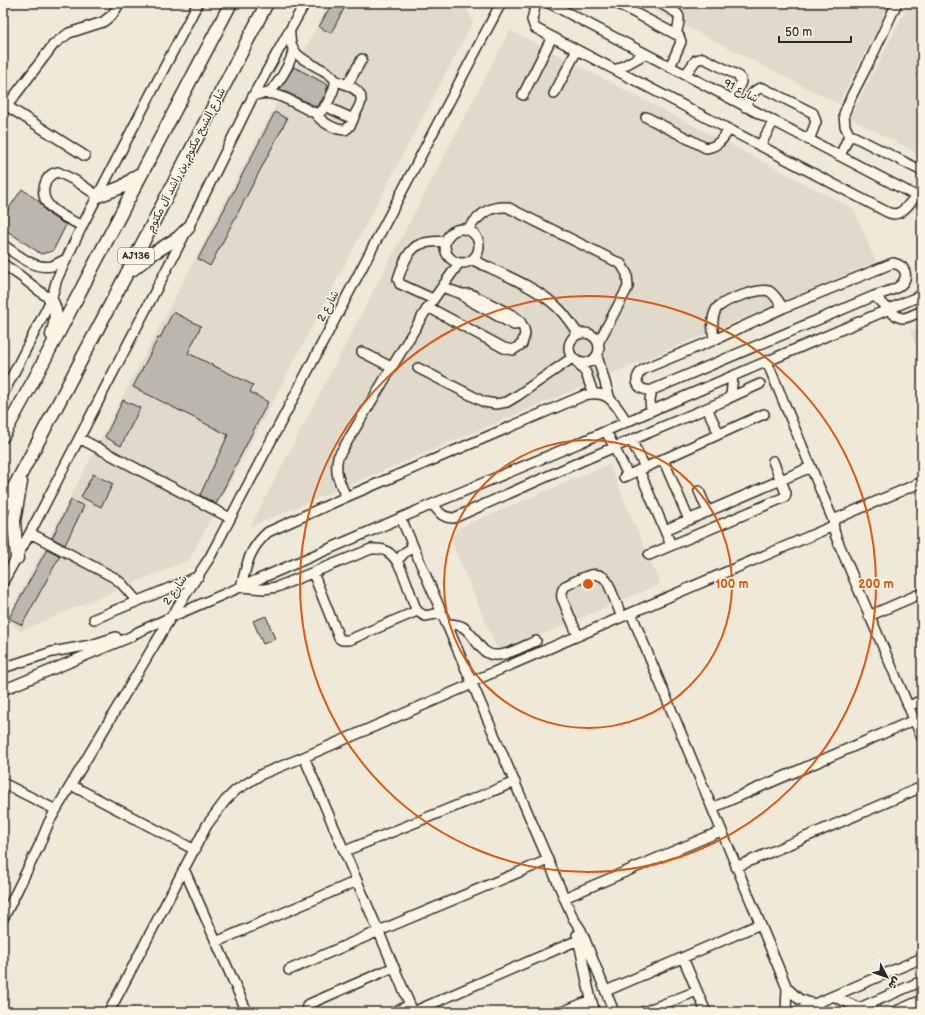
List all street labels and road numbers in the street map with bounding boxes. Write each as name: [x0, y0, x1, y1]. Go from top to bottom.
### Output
street label: شارع 91: [720, 76, 761, 107]
street label: شارع الشيخ مكتوم بن راشد آل مكتوم: [144, 85, 230, 235]
road number: AJ136: [118, 248, 154, 264]
street label: شارع 2: [314, 288, 343, 325]
street label: شارع 2: [160, 573, 191, 609]

